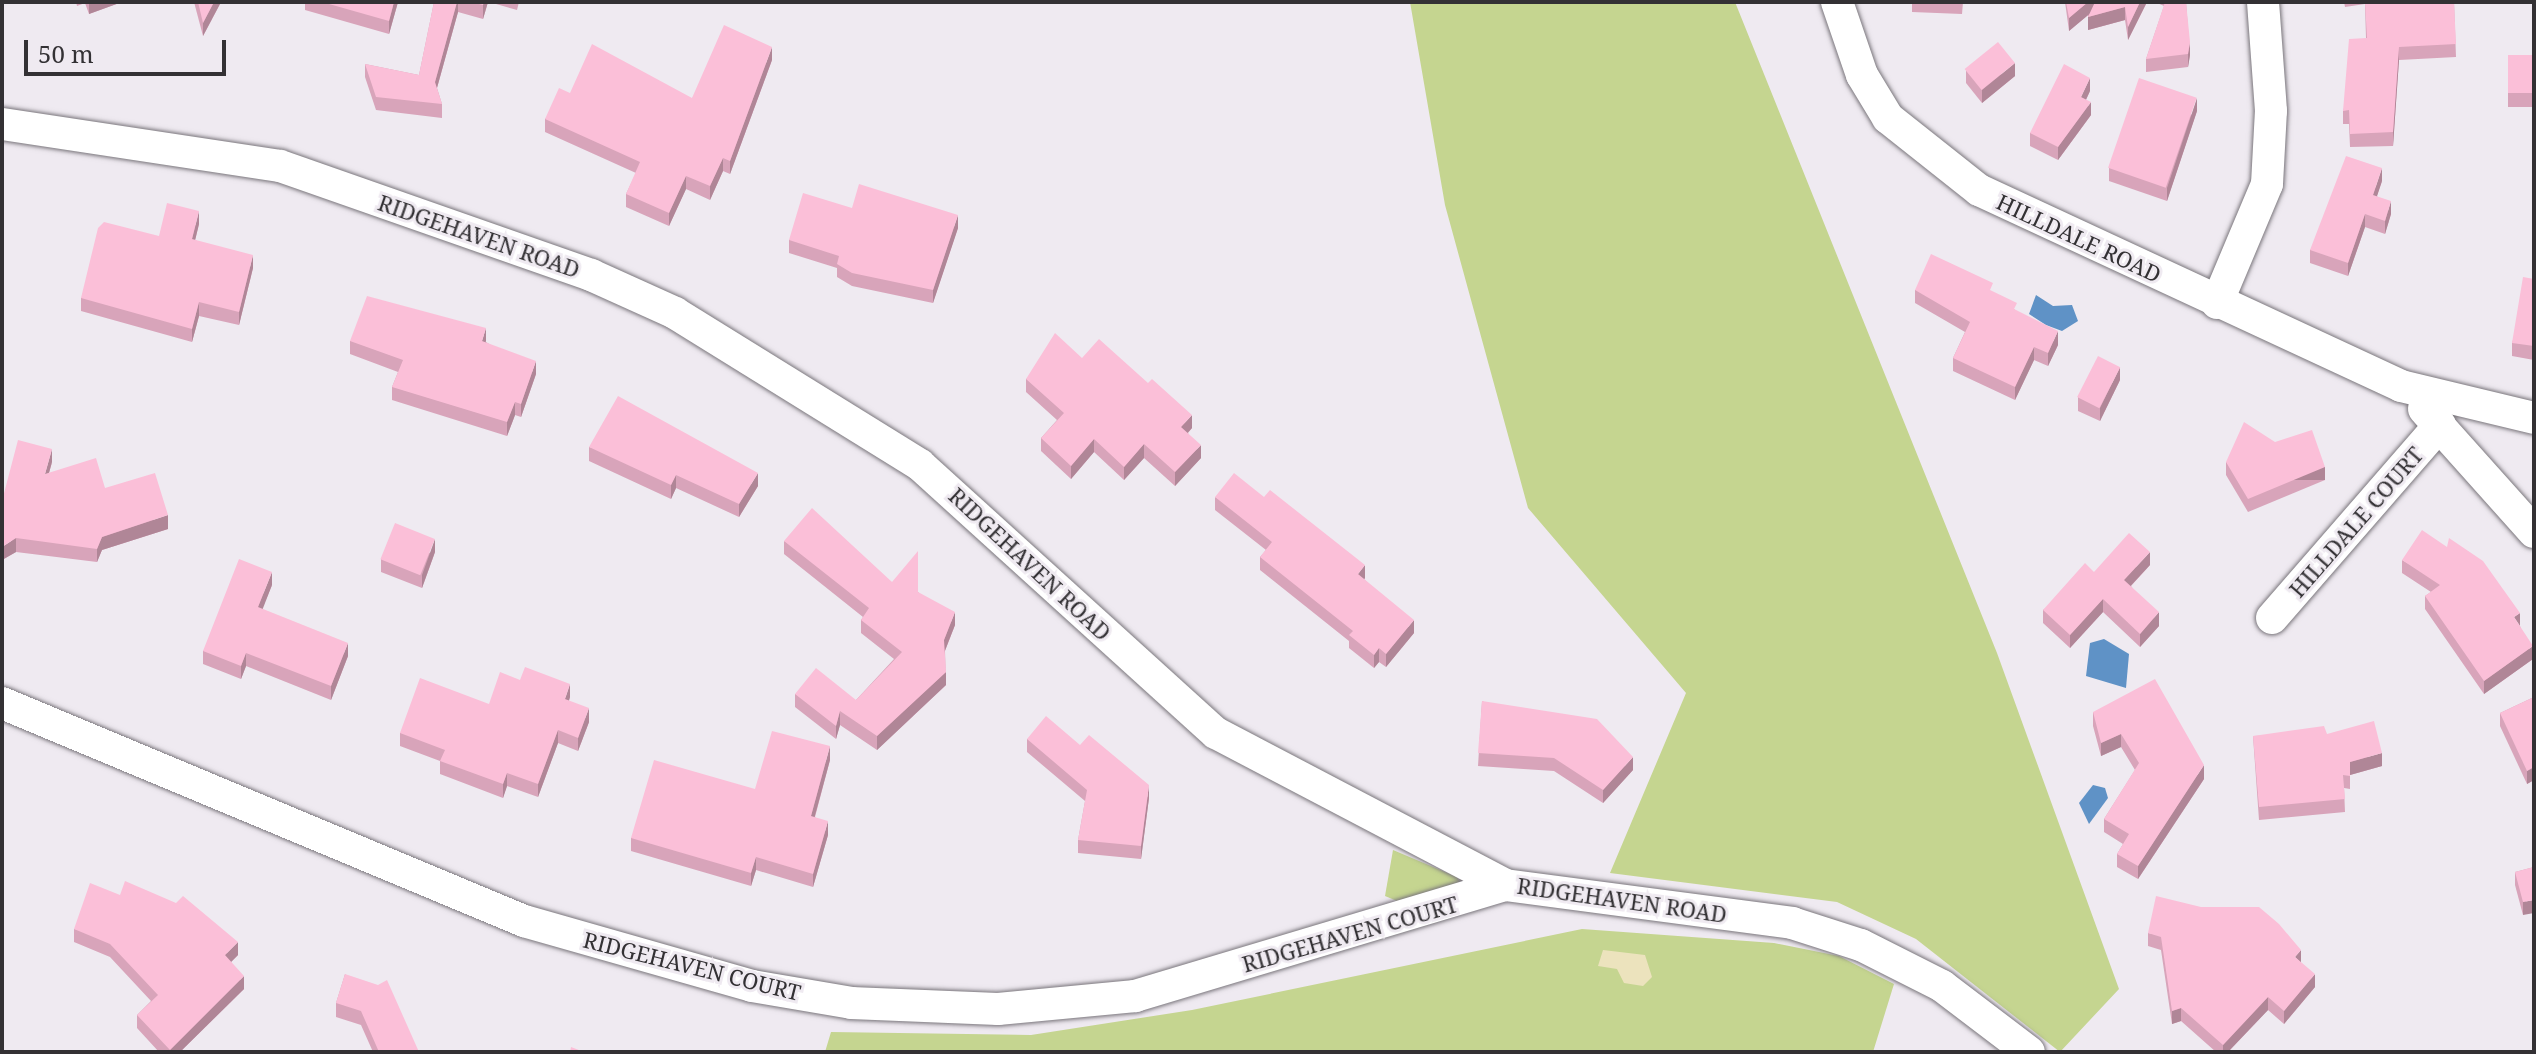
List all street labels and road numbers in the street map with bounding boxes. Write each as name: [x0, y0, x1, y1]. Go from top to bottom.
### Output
street label: HILLDALE ROAD: [1993, 188, 2165, 288]
street label: RIDGEHAVEN ROAD: [375, 189, 583, 283]
street label: HILLDALE COURT: [2284, 442, 2428, 602]
street label: RIDGEHAVEN ROAD: [944, 482, 1116, 646]
street label: RIDGEHAVEN ROAD: [1515, 872, 1729, 928]
street label: RIDGEHAVEN COURT: [1239, 891, 1461, 977]
street label: RIDGEHAVEN COURT: [580, 926, 804, 1006]

